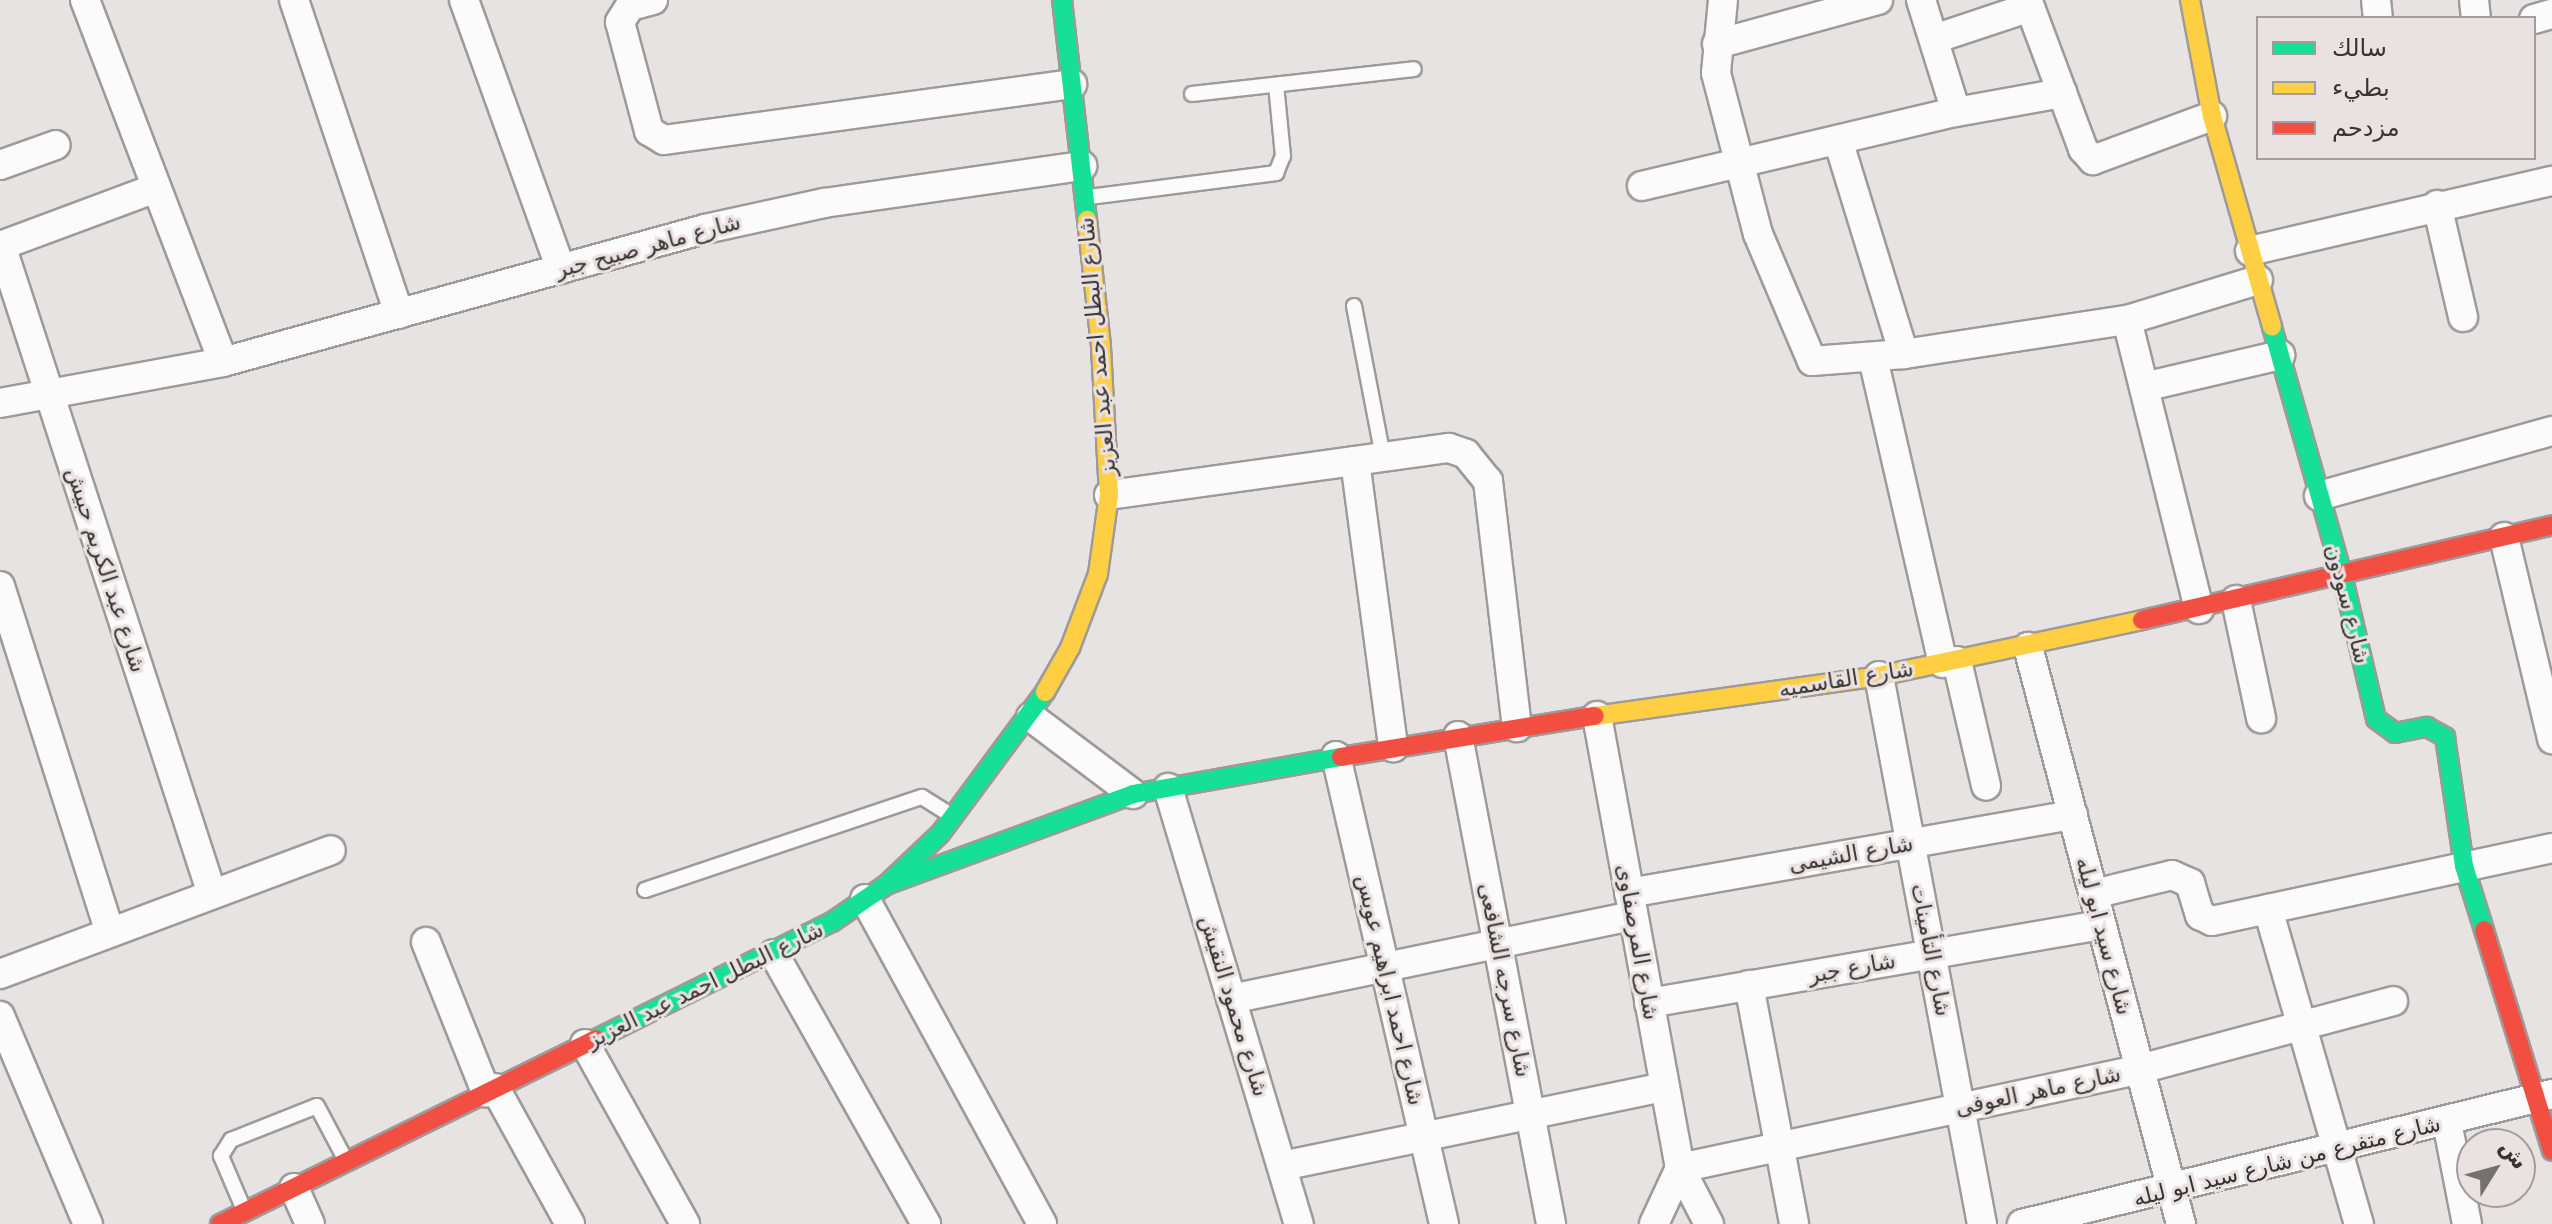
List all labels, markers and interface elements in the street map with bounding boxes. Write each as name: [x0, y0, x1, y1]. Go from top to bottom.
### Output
legend: [2256, 16, 2536, 160]
text: سالك: [2332, 34, 2387, 62]
text: بطيء: [2332, 74, 2390, 102]
text: مزدحم: [2332, 114, 2400, 142]
street label: شارع ماهر صبيح جبر: [553, 209, 743, 283]
street label: شارع البطل احمد عبد العزيز: [1073, 216, 1121, 478]
street label: شارع عبد الكريم حبيش: [60, 464, 152, 676]
street label: شارع سودون: [2320, 541, 2376, 667]
street label: شارع القاسميه: [1777, 655, 1915, 703]
street label: شارع الشيمى: [1787, 830, 1915, 878]
street label: شارع سيد ابو ليله: [2070, 854, 2138, 1018]
street label: شارع المرصفاوى: [1611, 862, 1665, 1022]
street label: شارع احمد ابراهيم عويس: [1351, 872, 1429, 1108]
street label: شارع سرجه الشافعى: [1473, 881, 1537, 1079]
street label: شارع التأمينات: [1905, 881, 1957, 1019]
street label: شارع محمود النقيش: [1194, 912, 1274, 1100]
street label: شارع البطل احمد عبد العزيز: [582, 916, 828, 1054]
street label: شارع جبر: [1806, 947, 1898, 989]
street label: شارع ماهر العوفى: [1953, 1061, 2123, 1121]
street label: شارع متفرع من شارع سيد ابو ليله: [2131, 1110, 2443, 1212]
north arrow: [2456, 1128, 2536, 1208]
text: ش: [2495, 1135, 2533, 1174]

